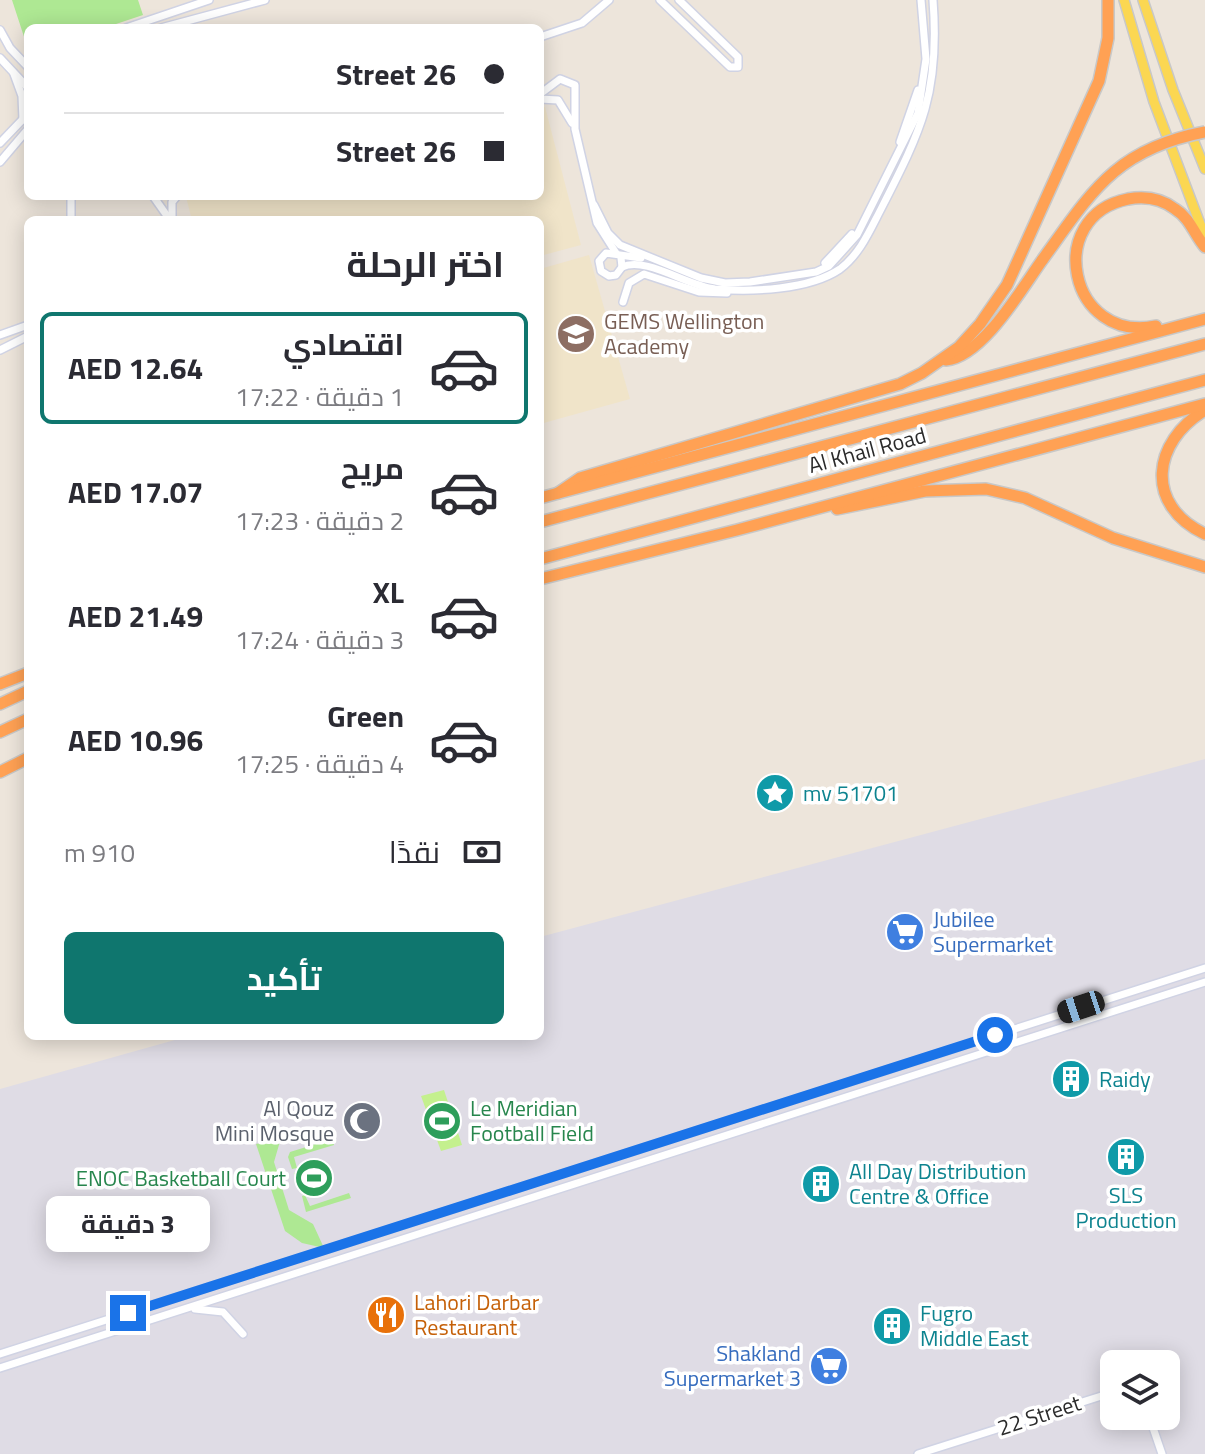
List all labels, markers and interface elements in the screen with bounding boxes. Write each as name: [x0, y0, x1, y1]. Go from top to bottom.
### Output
text: 26 Street: [336, 51, 456, 97]
text: 26 Street: [336, 128, 456, 174]
text: اختر الرحلة: [346, 236, 504, 291]
place label: GEMS Wellington Academy: [604, 304, 764, 363]
school or university icon: GEMS Wellington Academy: [555, 313, 597, 355]
text: اقتصادي: [283, 321, 404, 367]
icon: car: [428, 332, 500, 404]
text: AED 12.64: [68, 345, 203, 391]
text: 1 دقيقة · 17:22: [235, 377, 404, 416]
street label: Al Khail Road: [804, 418, 930, 482]
text: مريح: [341, 445, 404, 491]
icon: car: [428, 456, 500, 528]
text: AED 17.07: [68, 469, 203, 515]
text: 2 دقيقة · 17:23: [235, 501, 404, 540]
text: XL: [373, 569, 404, 615]
icon: car: [428, 580, 500, 652]
text: AED 21.49: [68, 593, 203, 639]
text: 3 دقيقة · 17:24: [235, 620, 404, 659]
text: Green: [327, 693, 404, 739]
icon: car: [428, 704, 500, 776]
text: AED 10.96: [68, 717, 203, 763]
text: 4 دقيقة · 17:25: [235, 744, 404, 783]
place icon: mv 51701: [754, 772, 796, 814]
place label: mv 51701: [803, 776, 898, 810]
text: نقدًا: [389, 829, 440, 875]
icon: cash: [460, 830, 504, 874]
text: 910 m: [64, 833, 135, 872]
place label: Jubilee Supermarket: [933, 902, 1053, 961]
supermarket icon: Jubilee Supermarket: [884, 911, 926, 953]
button: تأكيد: [64, 932, 504, 1024]
car: [1054, 988, 1108, 1026]
route start: [977, 1017, 1013, 1053]
building icon: Raidy: [1050, 1058, 1092, 1100]
place label: Raidy: [1099, 1062, 1151, 1096]
place label: Al Qouz Mini Mosque: [215, 1091, 334, 1150]
place label: Le Meridian Football Field: [470, 1091, 594, 1150]
mosque icon: Al Qouz Mini Mosque: [341, 1100, 383, 1142]
sports icon: Le Meridian Football Field: [421, 1100, 463, 1142]
building icon: SLS Production: [1105, 1136, 1147, 1178]
place label: All Day Distribution Centre & Office: [849, 1154, 1026, 1213]
sports icon: ENOC Basketball Court: [293, 1157, 335, 1199]
place label: ENOC Basketball Court: [76, 1161, 286, 1195]
building icon: All Day Distribution Centre & Office: [800, 1163, 842, 1205]
place label: SLS Production: [1076, 1178, 1176, 1237]
callout: 3 دقيقة: [46, 1197, 210, 1253]
text: 3 دقيقة: [81, 1204, 175, 1243]
place label: Lahori Darbar Restaurant: [414, 1285, 540, 1344]
restaurant icon: Lahori Darbar Restaurant: [365, 1294, 407, 1336]
route end: [110, 1295, 146, 1331]
place label: Fugro Middle East: [920, 1296, 1029, 1355]
building icon: Fugro Middle East: [871, 1305, 913, 1347]
place label: Shakland Supermarket 3: [664, 1336, 801, 1395]
supermarket icon: Shakland Supermarket 3: [808, 1345, 850, 1387]
map controls: [1100, 1350, 1180, 1430]
button: layers: [1100, 1350, 1180, 1430]
street label: 22 Street: [993, 1385, 1086, 1444]

